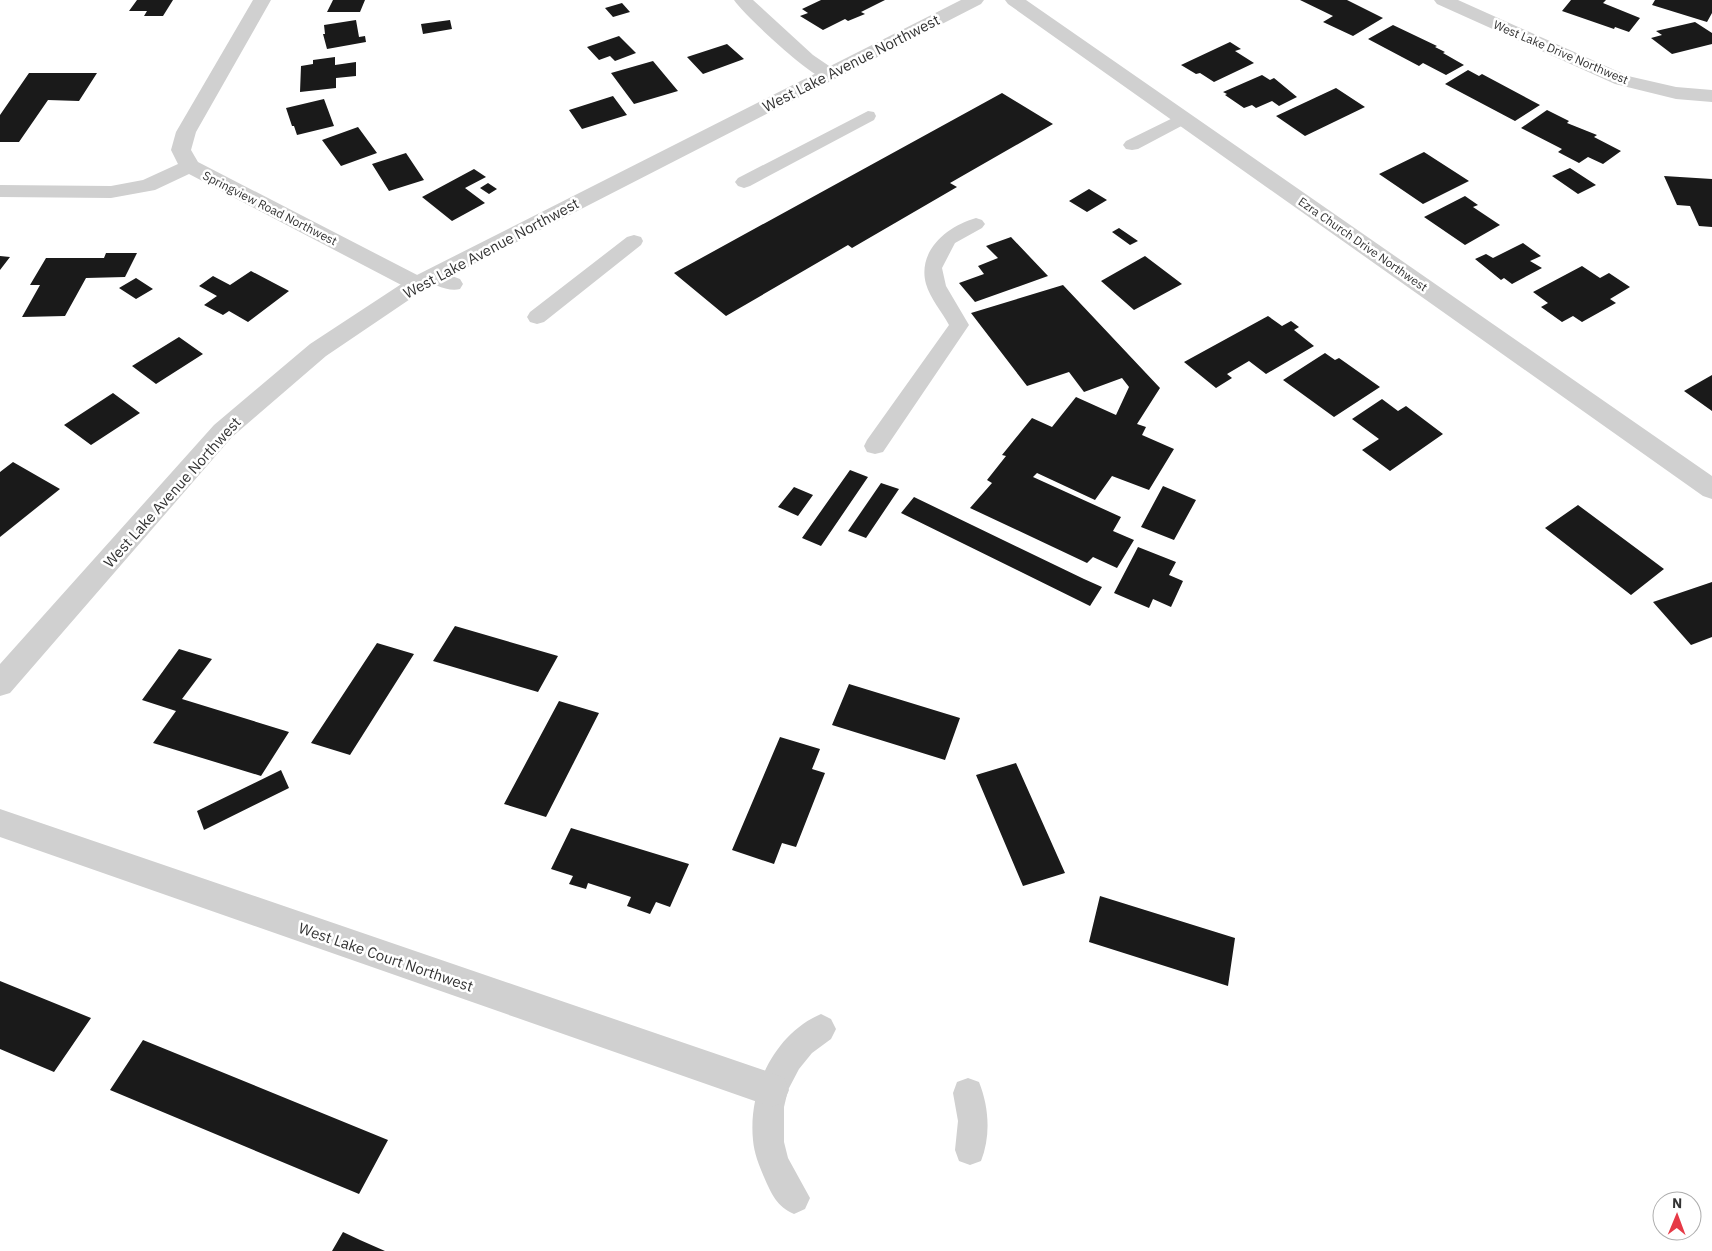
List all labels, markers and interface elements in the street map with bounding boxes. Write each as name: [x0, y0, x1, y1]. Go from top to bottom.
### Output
street label: West Lake Avenue Northwest: [759, 10, 943, 116]
street label: West Lake Drive Northwest: [1491, 17, 1631, 87]
street label: Springview Road Northwest: [200, 168, 340, 248]
street label: West Lake Avenue Northwest: [400, 194, 582, 302]
street label: Ezra Church Drive Northwest: [1295, 194, 1431, 294]
street label: West Lake Avenue Northwest: [99, 413, 245, 571]
street label: West Lake Court Northwest: [296, 918, 476, 996]
north arrow: [1652, 1191, 1702, 1241]
text: N: [1672, 1194, 1682, 1212]

